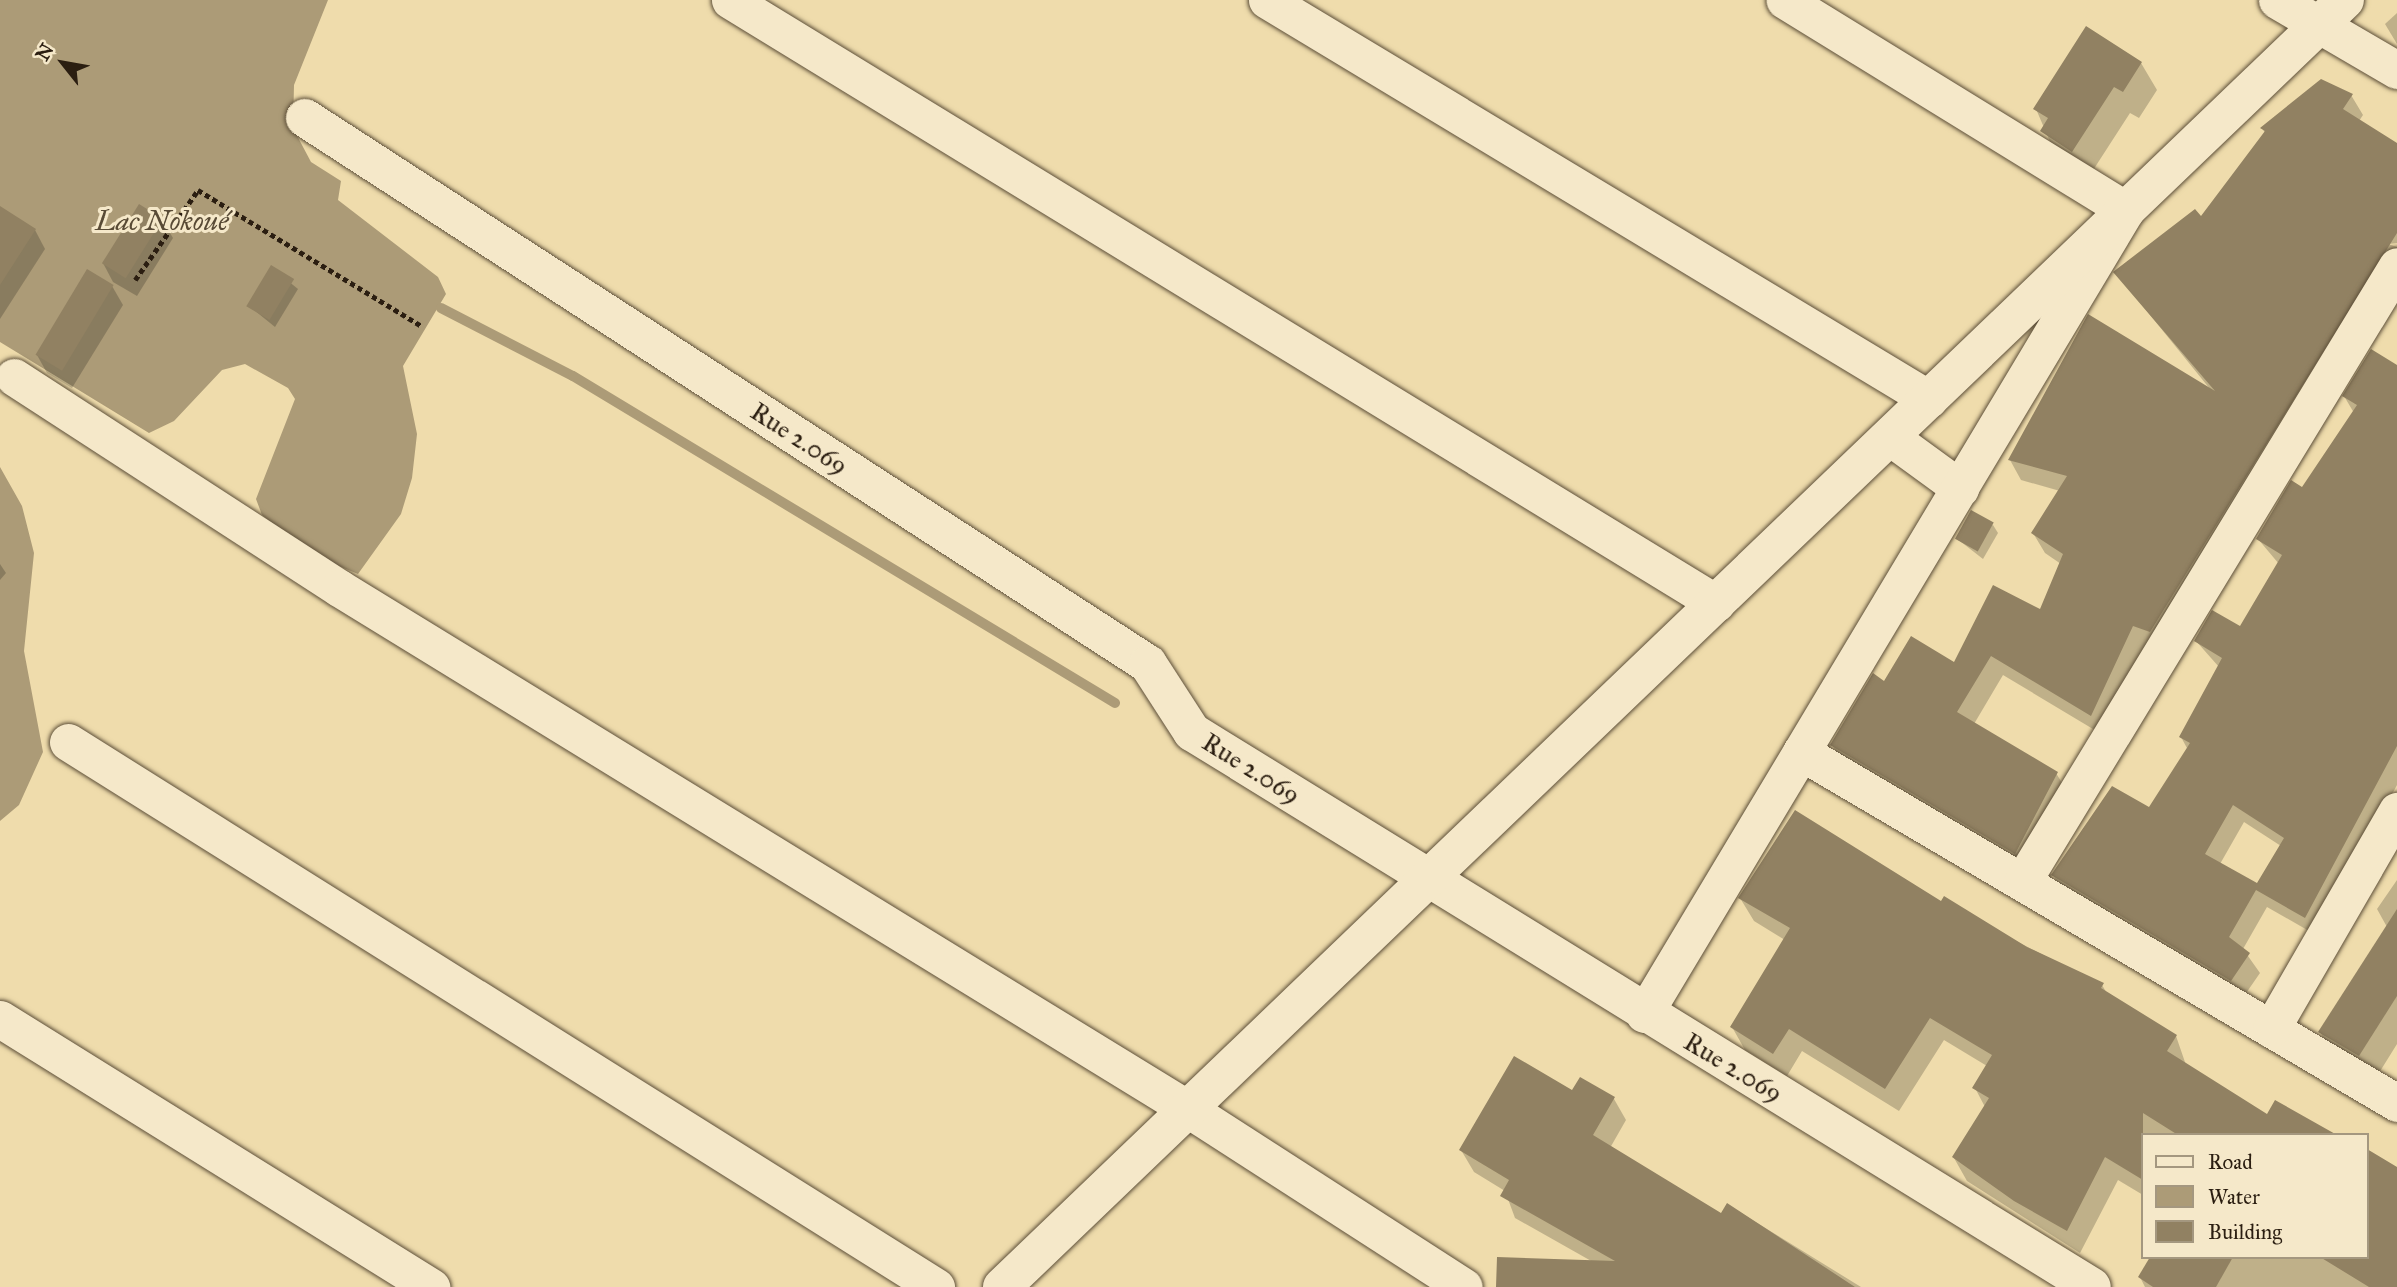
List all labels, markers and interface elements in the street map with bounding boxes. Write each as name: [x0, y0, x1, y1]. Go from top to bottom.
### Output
north arrow: [28, 28, 98, 98]
text: N: [31, 39, 59, 65]
water label: Lac Nokoué: [95, 204, 229, 238]
street label: Rue 2.069: [745, 396, 853, 482]
street label: Rue 2.069: [1196, 727, 1306, 811]
street label: Rue 2.069: [1678, 1026, 1788, 1110]
legend: [2142, 1133, 2369, 1259]
text: Road: [2208, 1149, 2253, 1175]
text: Water: [2208, 1184, 2260, 1210]
text: Building: [2208, 1219, 2282, 1245]

